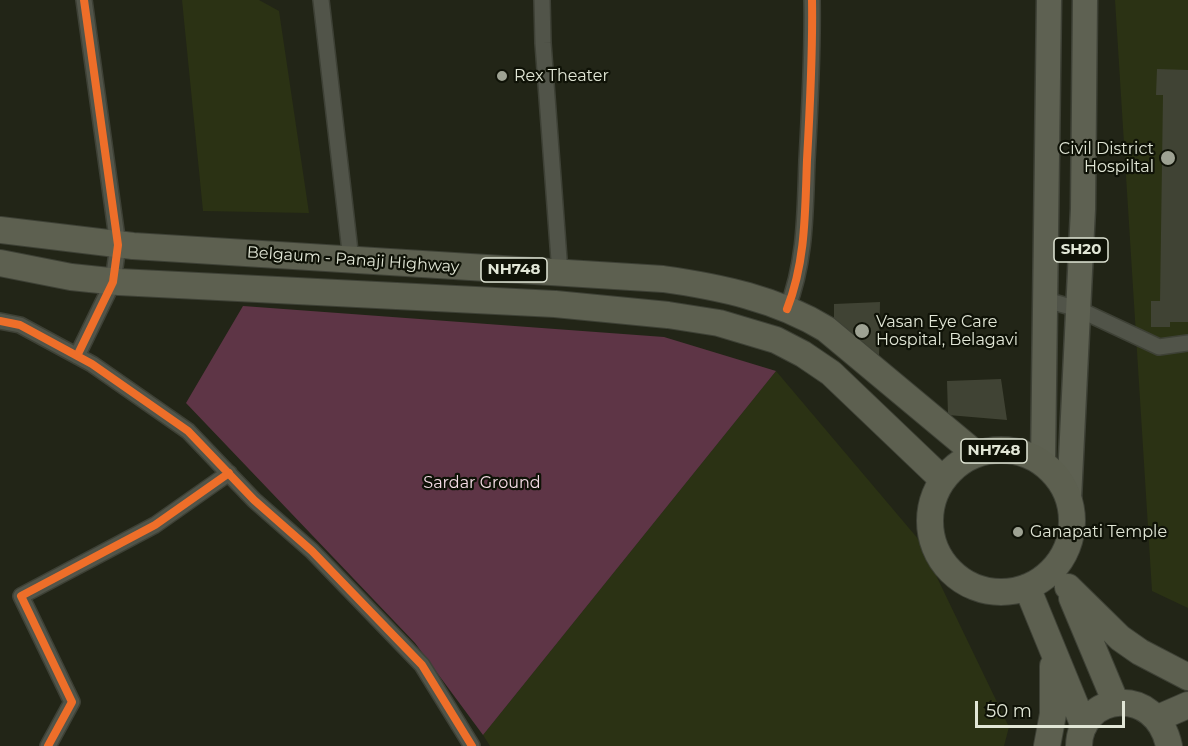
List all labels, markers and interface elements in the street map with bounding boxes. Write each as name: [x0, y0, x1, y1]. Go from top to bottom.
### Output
place label: Rex Theater: [514, 66, 609, 86]
marker: Rex Theater: [495, 69, 509, 83]
place label: Civil District Hospiltal: [1059, 139, 1154, 177]
marker: Civil District Hospiltal: [1159, 149, 1177, 167]
road number: SH20: [1054, 238, 1108, 262]
street label: Belgaum - Panaji Highway: [246, 243, 460, 277]
road number: NH748: [481, 258, 547, 282]
place label: Vasan Eye Care Hospital, Belagavi: [876, 312, 1018, 350]
marker: Vasan Eye Care Hospital, Belagavi: [853, 322, 871, 340]
road number: NH748: [961, 439, 1027, 463]
park label: Sardar Ground: [423, 473, 541, 493]
place label: Ganapati Temple: [1030, 522, 1167, 542]
marker: Ganapati Temple: [1011, 525, 1025, 539]
scale bar: [978, 689, 1128, 727]
text: 50 m: [986, 700, 1032, 722]

